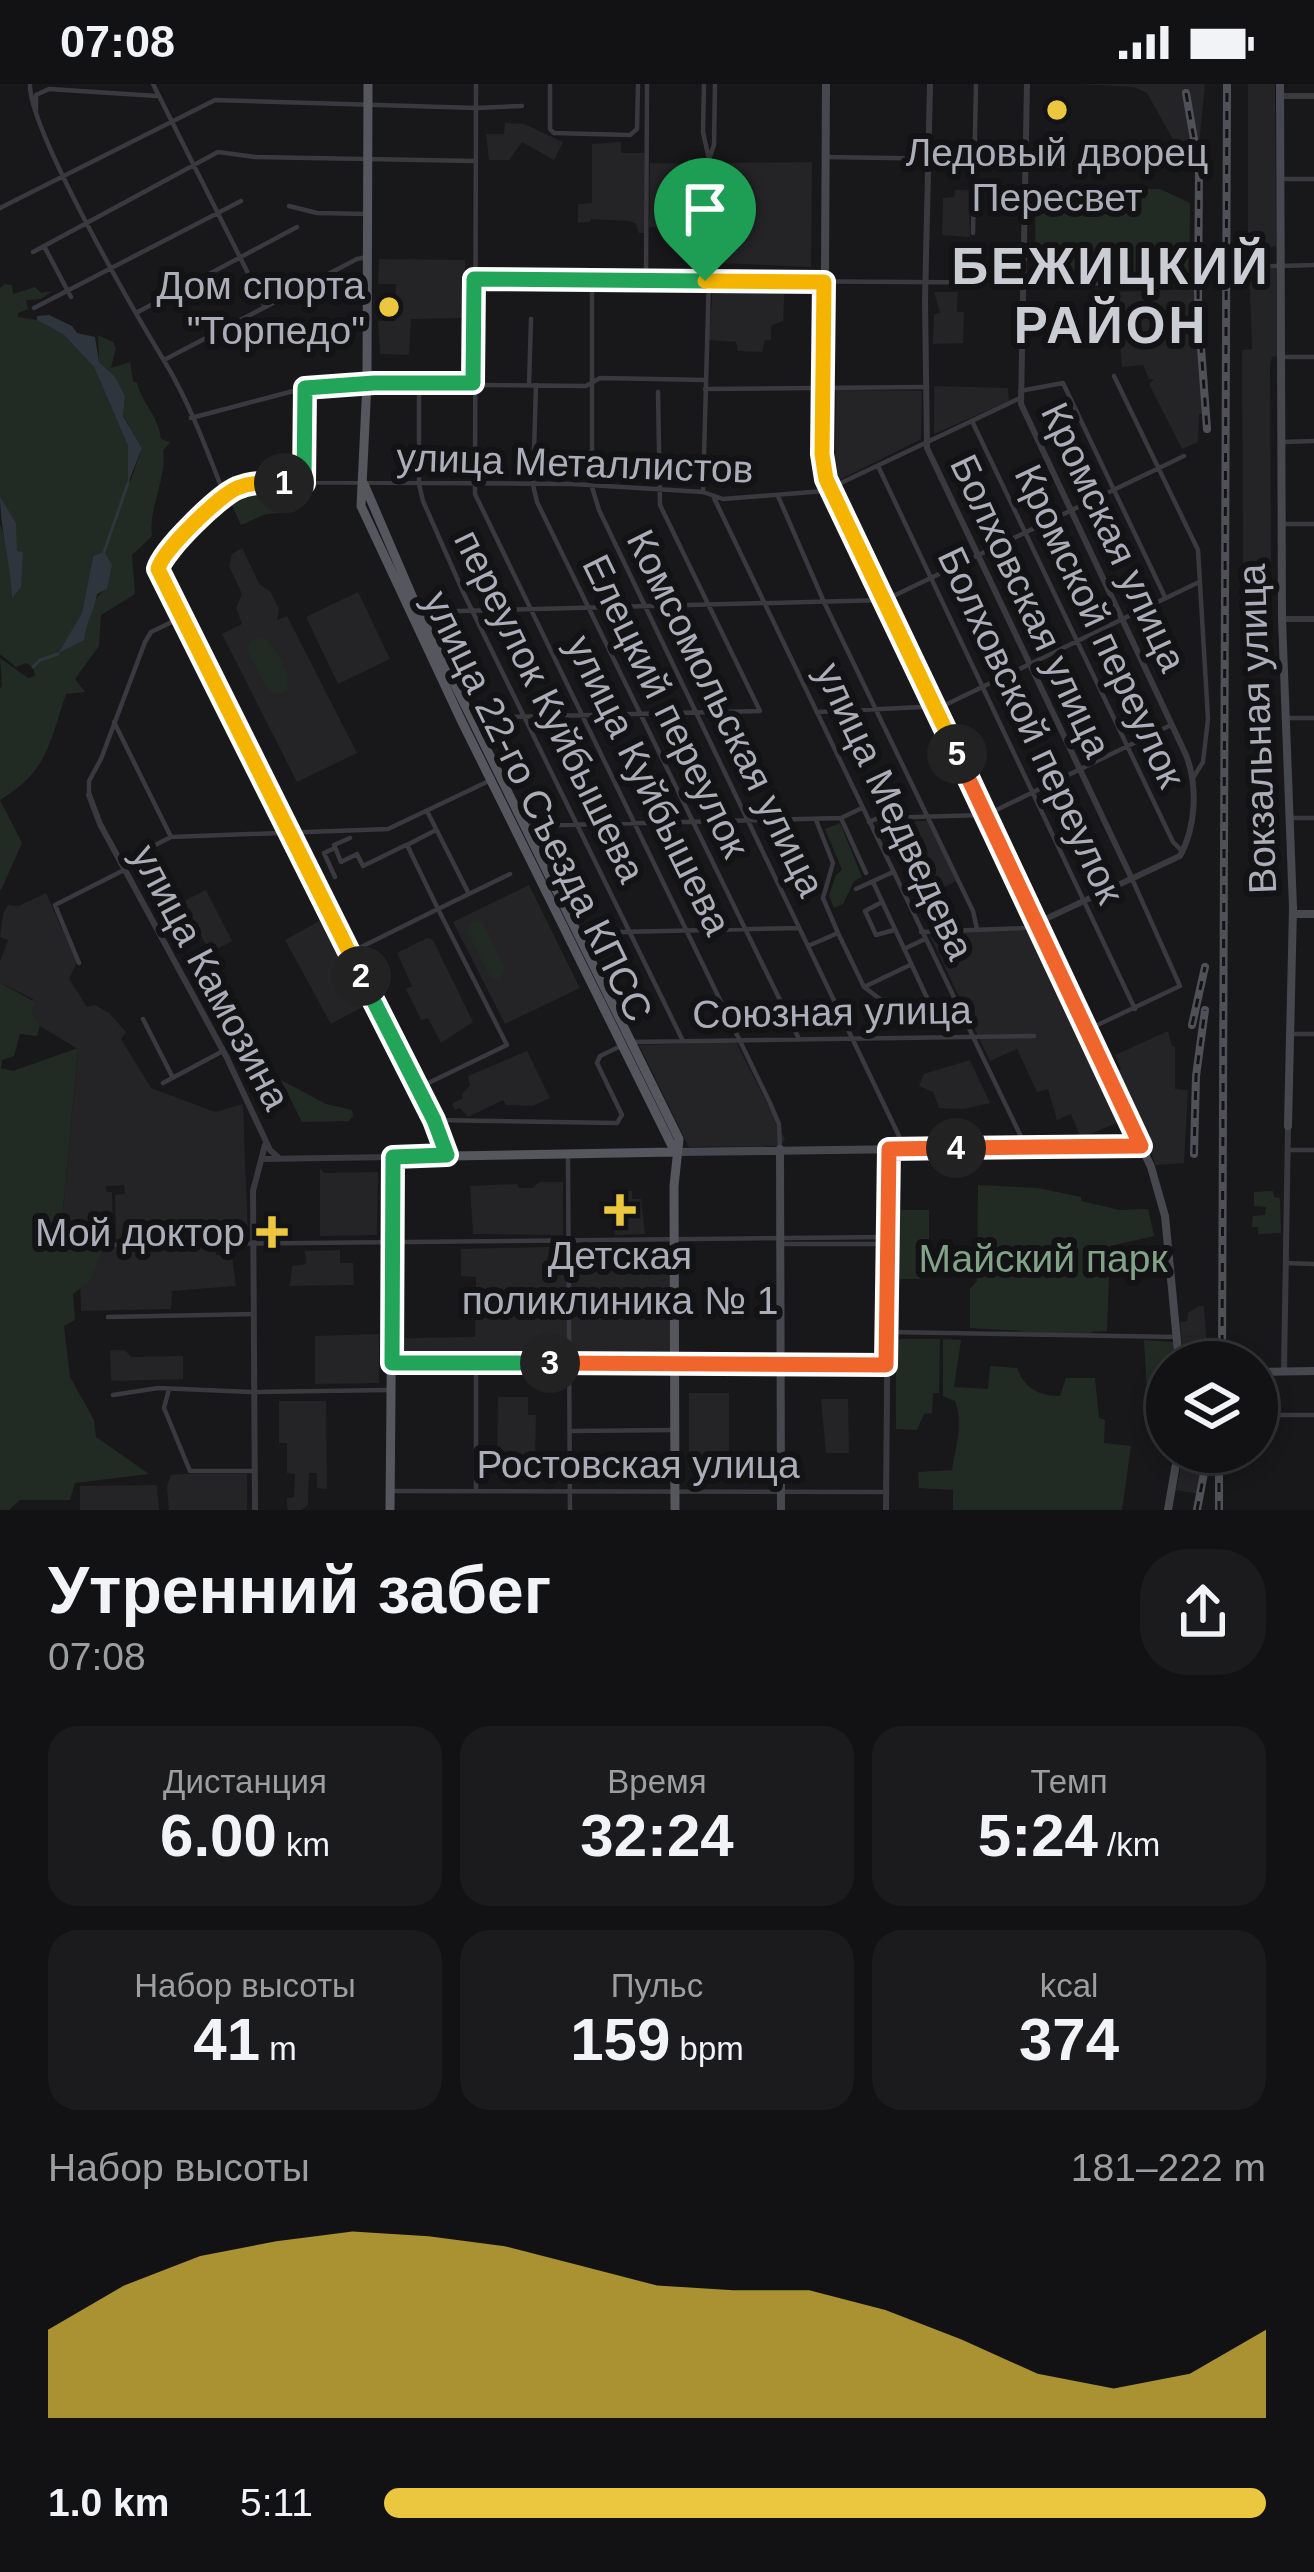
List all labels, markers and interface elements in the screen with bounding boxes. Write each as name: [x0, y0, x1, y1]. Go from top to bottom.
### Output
text: 07:08: [60, 16, 175, 67]
marker: Ледовый дворец Пересвет: [1044, 97, 1070, 123]
place label: Ледовый дворец Пересвет: [906, 131, 1208, 219]
pin: [654, 158, 756, 281]
icon: arrive: [672, 176, 738, 242]
district label: БЕЖИЦКИЙ РАЙОН: [951, 237, 1271, 354]
place label: Дом спорта "Торпедо": [157, 264, 365, 352]
marker: Дом спорта "Торпедо": [376, 294, 402, 320]
street label: Кромская улица: [1033, 396, 1195, 678]
street label: улица Металлистов: [396, 435, 754, 491]
street label: Болховская улица: [942, 448, 1120, 764]
pin: 1: [254, 453, 314, 513]
street label: Кромской переулок: [1006, 458, 1194, 795]
text: 1: [275, 464, 293, 501]
street label: переулок Куйбышева: [446, 523, 654, 889]
street label: Комсомольская улица: [619, 523, 834, 903]
street label: Болховской переулок: [930, 540, 1133, 911]
street label: Елецкий переулок: [574, 548, 758, 865]
street label: Вокзальная улица: [1230, 563, 1284, 895]
street label: улица 22-го Съезда КПСС: [415, 584, 661, 1028]
street label: улица Куйбышева: [558, 628, 740, 942]
street label: улица Медведева: [807, 656, 983, 966]
pin: 5: [927, 724, 987, 784]
text: 5: [948, 735, 966, 772]
street label: улица Камозина: [123, 837, 299, 1117]
pin: 2: [331, 946, 391, 1006]
text: 2: [352, 957, 370, 994]
street label: Союзная улица: [692, 988, 972, 1036]
pin: 4: [926, 1118, 986, 1178]
text: 4: [947, 1129, 965, 1166]
marker: Детская поликлиника № 1: [604, 1194, 636, 1226]
place label: Мой доктор: [35, 1211, 245, 1254]
marker: Мой доктор: [256, 1216, 288, 1248]
place label: Детская поликлиника № 1: [462, 1234, 778, 1322]
park label: Майский парк: [919, 1237, 1168, 1280]
pin: 3: [520, 1333, 580, 1393]
map controls: [1146, 1341, 1278, 1473]
button: layers: [1146, 1341, 1278, 1473]
text: 3: [541, 1344, 559, 1381]
street label: Ростовская улица: [476, 1443, 800, 1486]
button: share: [1140, 1549, 1266, 1675]
text: Утренний забег: [48, 1553, 551, 1627]
text: 07:08: [48, 1635, 146, 1678]
text: Дистанция: [163, 1763, 327, 1800]
text: Время: [607, 1763, 707, 1800]
text: Темп: [1030, 1763, 1108, 1800]
text: 6.00: [160, 1802, 277, 1869]
text: 32:24: [580, 1802, 734, 1869]
text: 5:24: [978, 1802, 1098, 1869]
text: km: [277, 1826, 330, 1863]
text: /km: [1098, 1826, 1160, 1863]
text: Набор высоты: [134, 1967, 356, 2004]
text: Пульс: [611, 1967, 703, 2004]
text: kcal: [1040, 1967, 1098, 2004]
text: 41: [193, 2006, 260, 2073]
text: 159: [570, 2006, 670, 2073]
text: 374: [1019, 2006, 1119, 2073]
text: m: [260, 2030, 297, 2067]
text: bpm: [670, 2030, 744, 2067]
text: Набор высоты: [48, 2146, 310, 2189]
text: 181–222 m: [1071, 2146, 1266, 2189]
text: 1.0 km: [48, 2481, 169, 2524]
text: 5:11: [240, 2481, 313, 2524]

